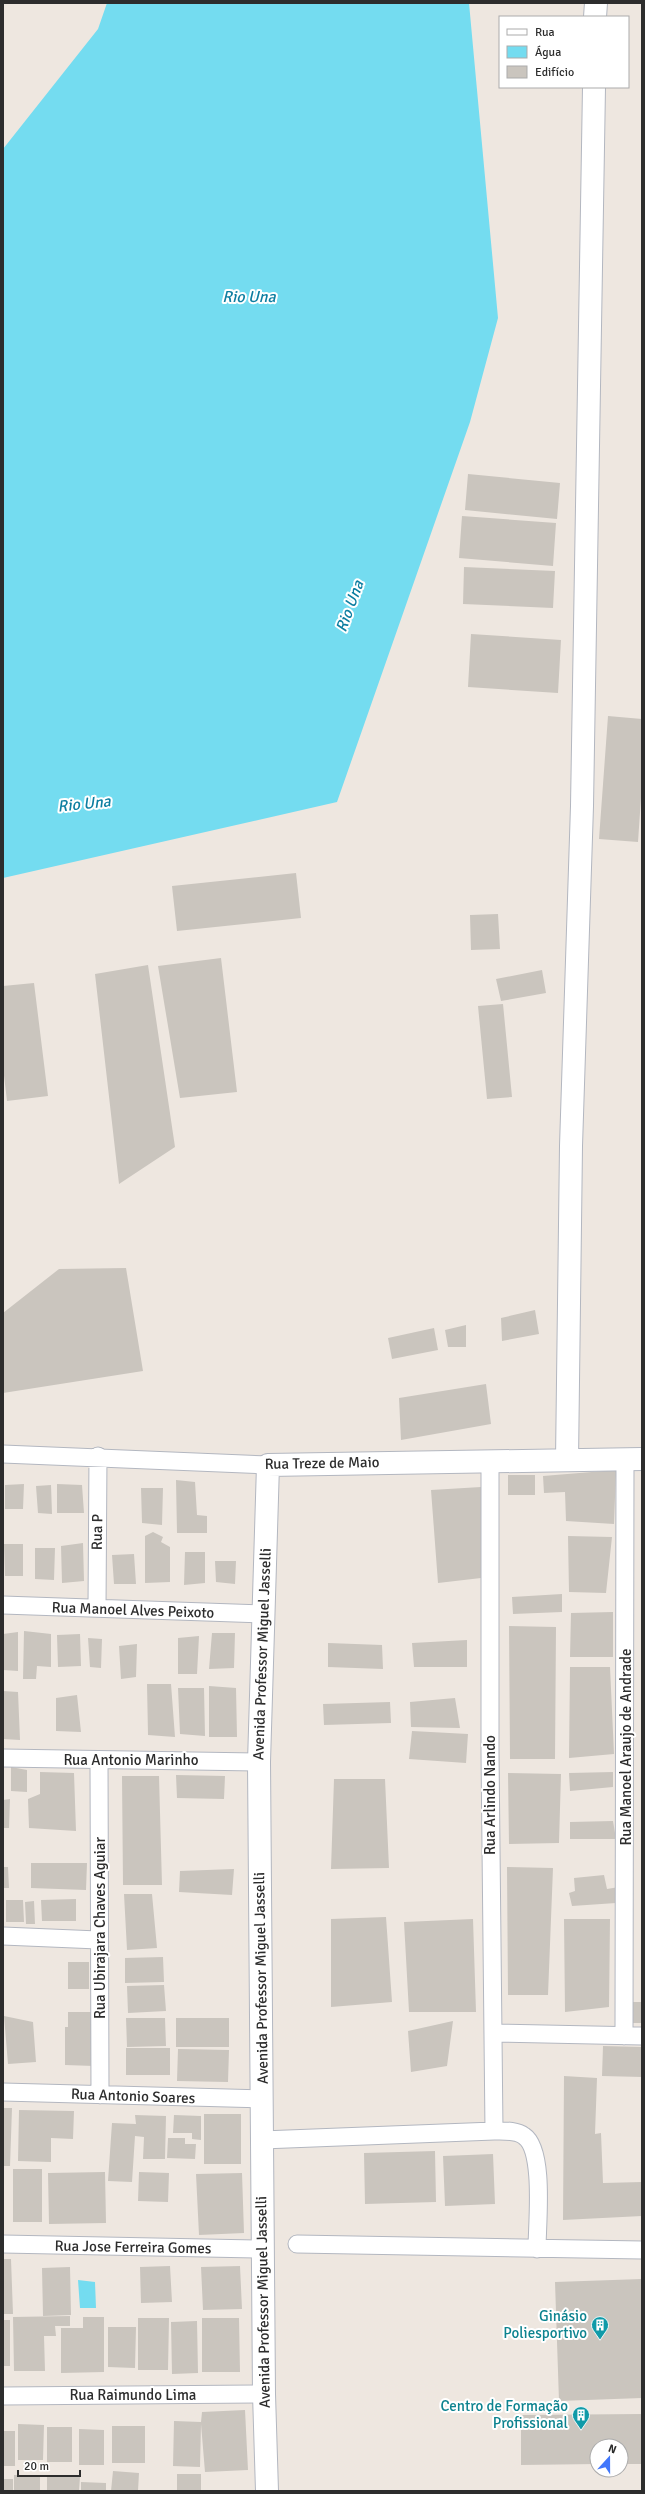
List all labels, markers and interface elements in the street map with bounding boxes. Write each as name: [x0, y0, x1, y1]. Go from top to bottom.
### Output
legend: [499, 16, 629, 88]
text: Rua: [535, 25, 555, 40]
text: Água: [535, 45, 561, 60]
text: Edifício: [535, 65, 574, 80]
water label: Rio Una: [222, 287, 277, 307]
water label: Rio Una: [331, 577, 369, 635]
water label: Rio Una: [57, 791, 113, 817]
street label: Rua Treze de Maio: [264, 1453, 380, 1473]
street label: Rua P: [88, 1514, 106, 1550]
street label: Avenida Professor Miguel Jasselli: [249, 1548, 275, 1760]
street label: Rua Manoel Alves Peixoto: [51, 1598, 215, 1622]
street label: Rua Manoel Araujo de Andrade: [617, 1649, 635, 1845]
street label: Rua Arlindo Nando: [481, 1735, 499, 1855]
street label: Rua Antonio Marinho: [63, 1751, 199, 1769]
street label: Rua Ubirajara Chaves Aguiar: [91, 1837, 109, 2019]
street label: Avenida Professor Miguel Jasselli: [250, 1872, 272, 2084]
street label: Rua Antonio Soares: [70, 2085, 196, 2107]
street label: Avenida Professor Miguel Jasselli: [252, 2196, 274, 2408]
street label: Rua Jose Ferreira Gomes: [54, 2237, 212, 2257]
place label: Ginásio Poliesportivo: [503, 2307, 587, 2342]
building icon: Ginásio Poliesportivo: [590, 2315, 610, 2340]
street label: Rua Raimundo Lima: [70, 2386, 196, 2404]
place label: Centro de Formação Profissional: [440, 2397, 568, 2432]
building icon: Centro de Formação Profissional: [571, 2405, 591, 2430]
north arrow: [589, 2438, 629, 2478]
text: N: [607, 2442, 618, 2457]
scale bar: [18, 2452, 80, 2478]
text: 20 m: [24, 2459, 49, 2474]

